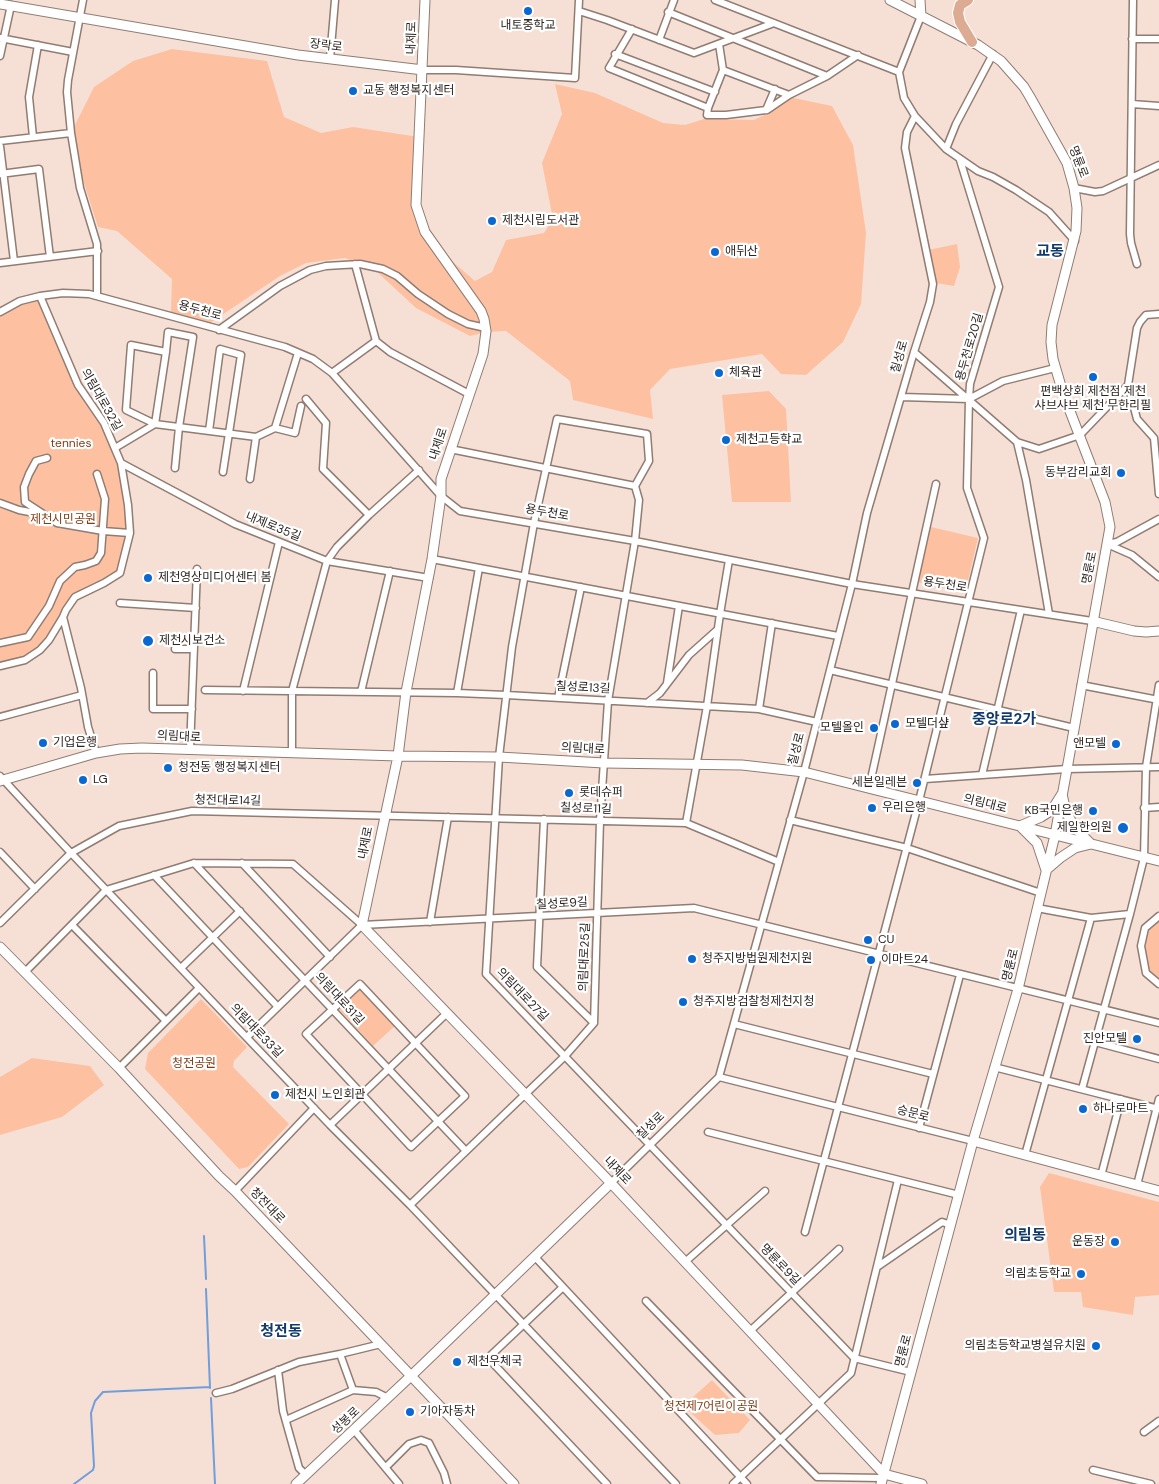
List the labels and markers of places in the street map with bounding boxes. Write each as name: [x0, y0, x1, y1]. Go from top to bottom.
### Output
marker: 내토중학교: [522, 5, 534, 17]
place label: 내토중학교: [500, 19, 556, 33]
place label: 교동 행정복지센터: [363, 84, 455, 98]
marker: 교동 행정복지센터: [347, 85, 359, 97]
place label: 제천시립도서관: [502, 214, 579, 228]
marker: 제천시립도서관: [486, 215, 498, 227]
place label: 애뒤산: [725, 245, 758, 259]
marker: 애뒤산: [709, 246, 721, 258]
place label: 체육관: [729, 366, 762, 380]
marker: 체육관: [713, 367, 725, 379]
marker: 편백상회 제천점 제천 샤브샤브 제천 무한리필: [1087, 371, 1099, 383]
place label: 편백상회 제천점 제천 샤브샤브 제천 무한리필: [1035, 385, 1151, 413]
place label: 제천고등학교: [736, 433, 802, 447]
marker: 제천고등학교: [720, 434, 732, 446]
place label: 동부감리교회: [1045, 466, 1111, 480]
marker: 동부감리교회: [1115, 467, 1127, 479]
place label: 제천영상미디어센터 봄: [158, 571, 272, 585]
marker: 제천영상미디어센터 봄: [142, 572, 154, 584]
marker: 제천시보건소: [141, 634, 155, 648]
place label: 제천시보건소: [159, 634, 225, 648]
place label: 모텔더샾: [905, 717, 949, 731]
marker: 모텔더샾: [889, 718, 901, 730]
place label: 모텔올인: [820, 721, 864, 735]
marker: 모텔올인: [868, 722, 880, 734]
place label: 기업은행: [53, 736, 97, 750]
marker: 기업은행: [37, 737, 49, 749]
place label: 앤모텔: [1073, 737, 1106, 751]
marker: 앤모텔: [1110, 738, 1122, 750]
place label: 청전동 행정복지센터: [178, 761, 281, 775]
marker: 청전동 행정복지센터: [162, 762, 174, 774]
place label: LG: [93, 773, 108, 787]
marker: LG: [77, 774, 89, 786]
place label: 세븐일레븐: [852, 776, 907, 790]
marker: 세븐일레븐: [911, 777, 923, 789]
place label: 롯데슈퍼: [579, 786, 623, 800]
marker: 롯데슈퍼: [563, 787, 575, 799]
place label: 우리은행: [882, 801, 926, 815]
marker: 우리은행: [866, 802, 878, 814]
place label: KB국민은행: [1025, 804, 1083, 818]
marker: KB국민은행: [1087, 805, 1099, 817]
place label: 제일한의원: [1057, 821, 1112, 835]
marker: 제일한의원: [1116, 821, 1130, 835]
place label: CU: [878, 933, 894, 947]
marker: CU: [862, 934, 874, 946]
place label: 청주지방법원제천지원: [702, 952, 812, 966]
marker: 청주지방법원제천지원: [686, 953, 698, 965]
place label: 이마트24: [881, 953, 928, 967]
marker: 이마트24: [865, 954, 877, 966]
place label: 청주지방검찰청제천지청: [693, 995, 814, 1009]
marker: 청주지방검찰청제천지청: [677, 996, 689, 1008]
place label: 진안모텔: [1083, 1032, 1127, 1046]
marker: 진안모텔: [1131, 1033, 1143, 1045]
place label: 제천시 노인회관: [285, 1088, 365, 1102]
marker: 제천시 노인회관: [269, 1089, 281, 1101]
place label: 하나로마트: [1093, 1102, 1148, 1116]
marker: 하나로마트: [1077, 1103, 1089, 1115]
place label: 운동장: [1072, 1235, 1105, 1249]
marker: 운동장: [1109, 1236, 1121, 1248]
place label: 의림초등학교: [1005, 1267, 1071, 1281]
marker: 의림초등학교: [1075, 1268, 1087, 1280]
place label: 의림초등학교병설유치원: [965, 1339, 1086, 1353]
marker: 의림초등학교병설유치원: [1090, 1340, 1102, 1352]
place label: 제천우체국: [467, 1355, 522, 1369]
marker: 제천우체국: [451, 1356, 463, 1368]
place label: 기아자동차: [420, 1405, 475, 1419]
marker: 기아자동차: [404, 1406, 416, 1418]

